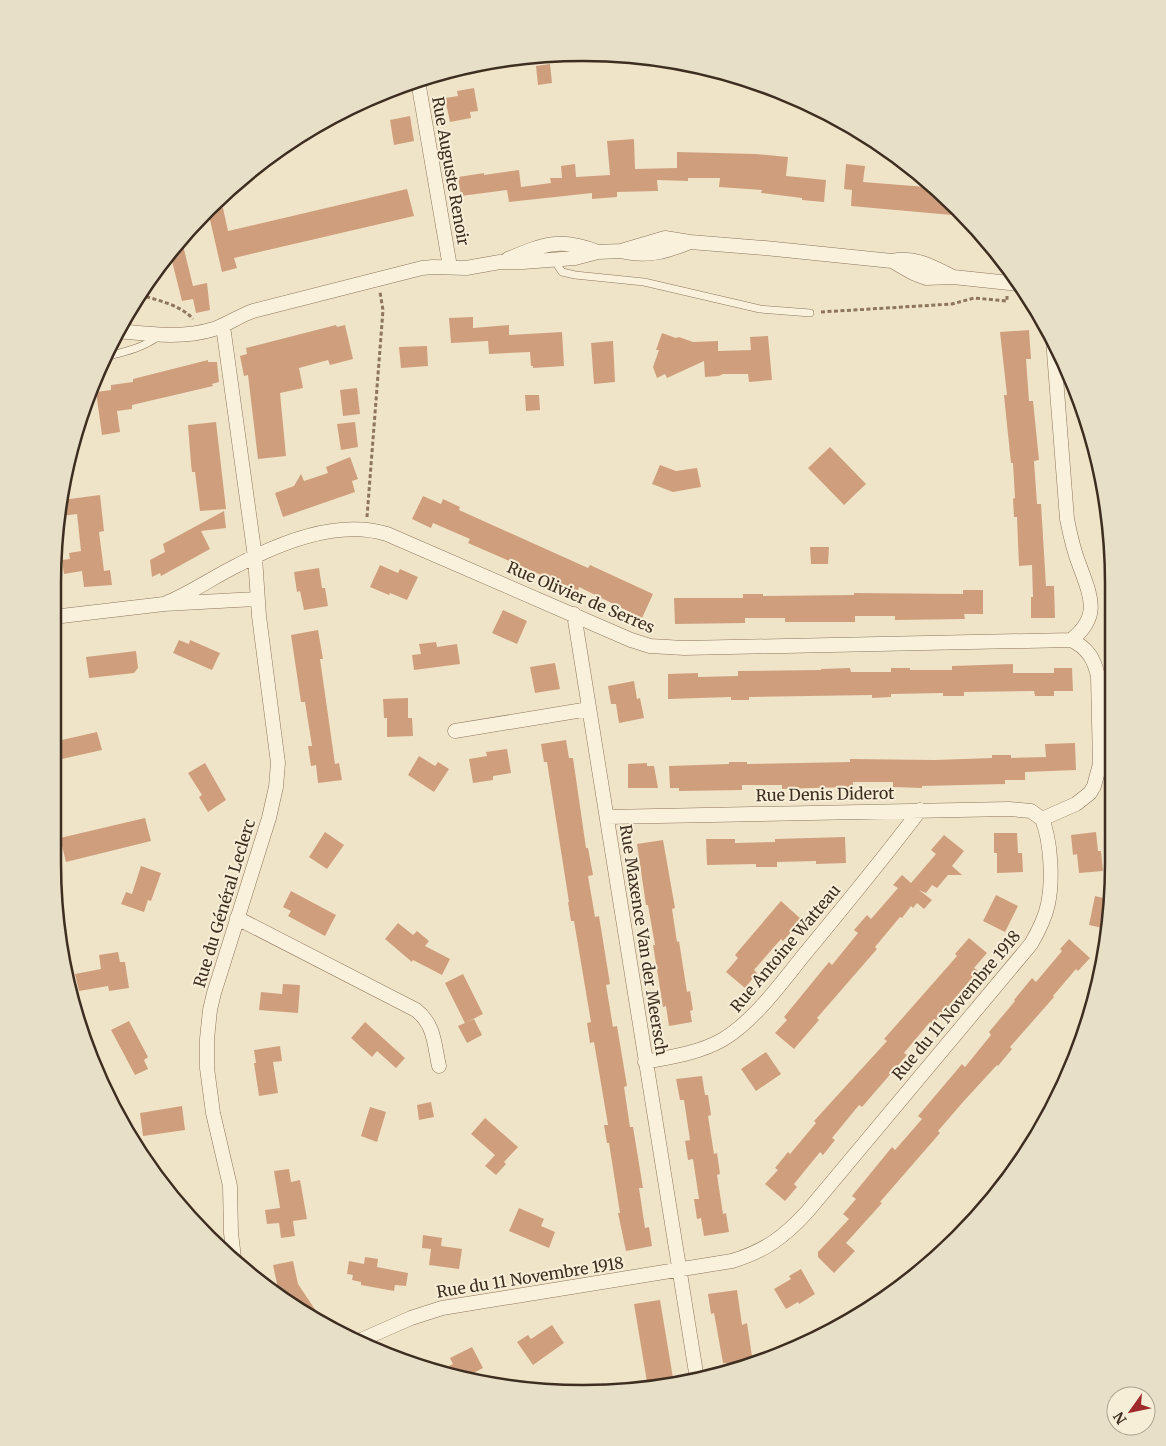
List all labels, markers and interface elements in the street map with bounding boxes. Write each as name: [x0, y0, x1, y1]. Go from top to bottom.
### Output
street label: Rue Auguste Renoir: [428, 95, 474, 247]
street label: Rue Olivier de Serres: [504, 557, 658, 637]
street label: Rue Denis Diderot: [755, 783, 895, 805]
street label: Rue du Général Leclerc: [189, 816, 259, 990]
street label: Rue Maxence Van der Meersch: [616, 823, 672, 1057]
street label: Rue Antoine Watteau: [726, 880, 844, 1016]
street label: Rue du 11 Novembre 1918: [888, 926, 1024, 1084]
street label: Rue du 11 Novembre 1918: [435, 1252, 625, 1302]
north arrow: [1106, 1386, 1156, 1436]
text: N: [1110, 1409, 1131, 1428]

